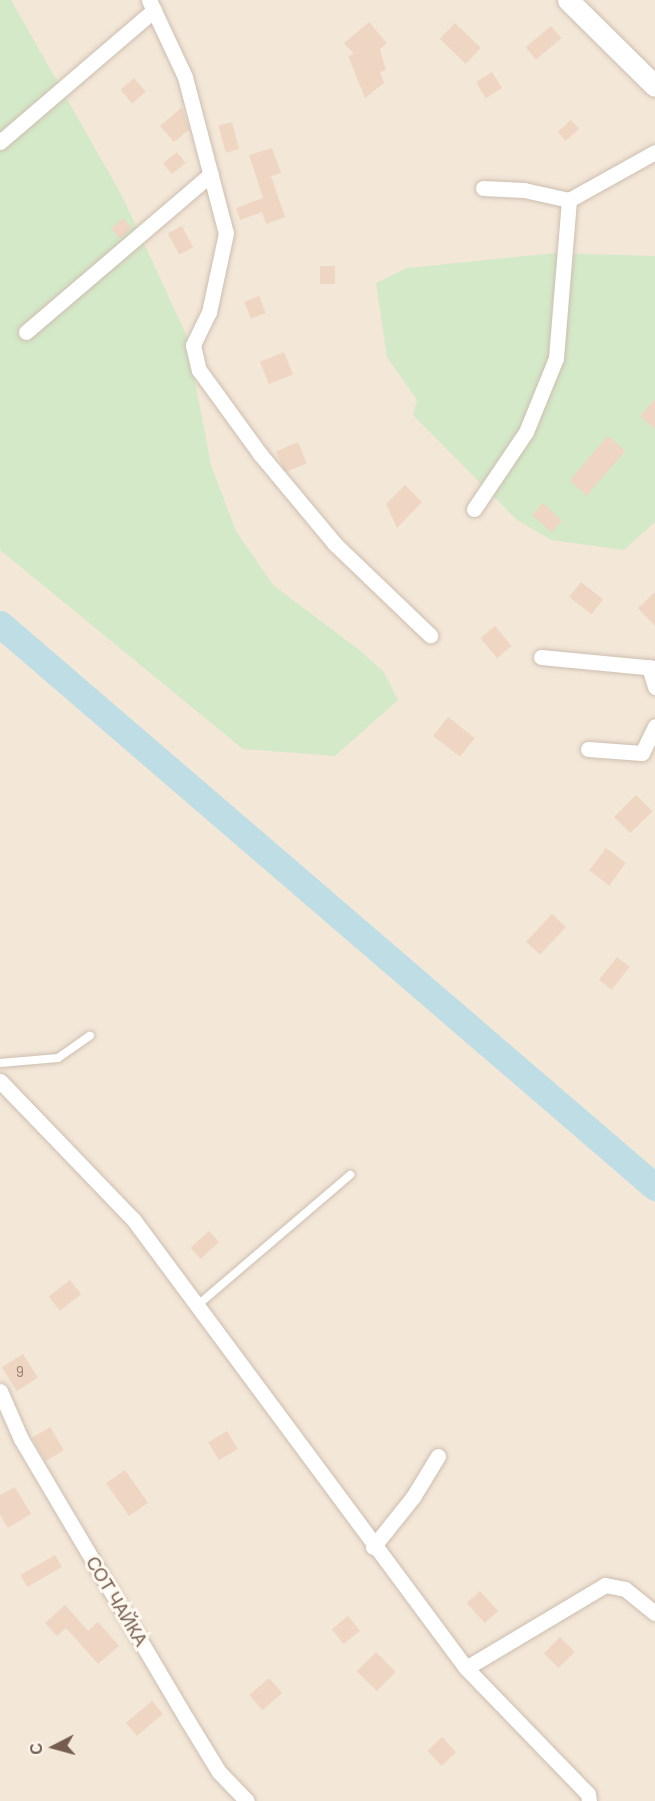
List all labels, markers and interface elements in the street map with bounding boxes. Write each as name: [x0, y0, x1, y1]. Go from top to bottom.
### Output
house number: 9: [16, 1363, 24, 1381]
street label: СОТ ЧАЙКА: [82, 1552, 152, 1650]
north arrow: [24, 1717, 84, 1777]
text: С: [26, 1742, 46, 1756]

